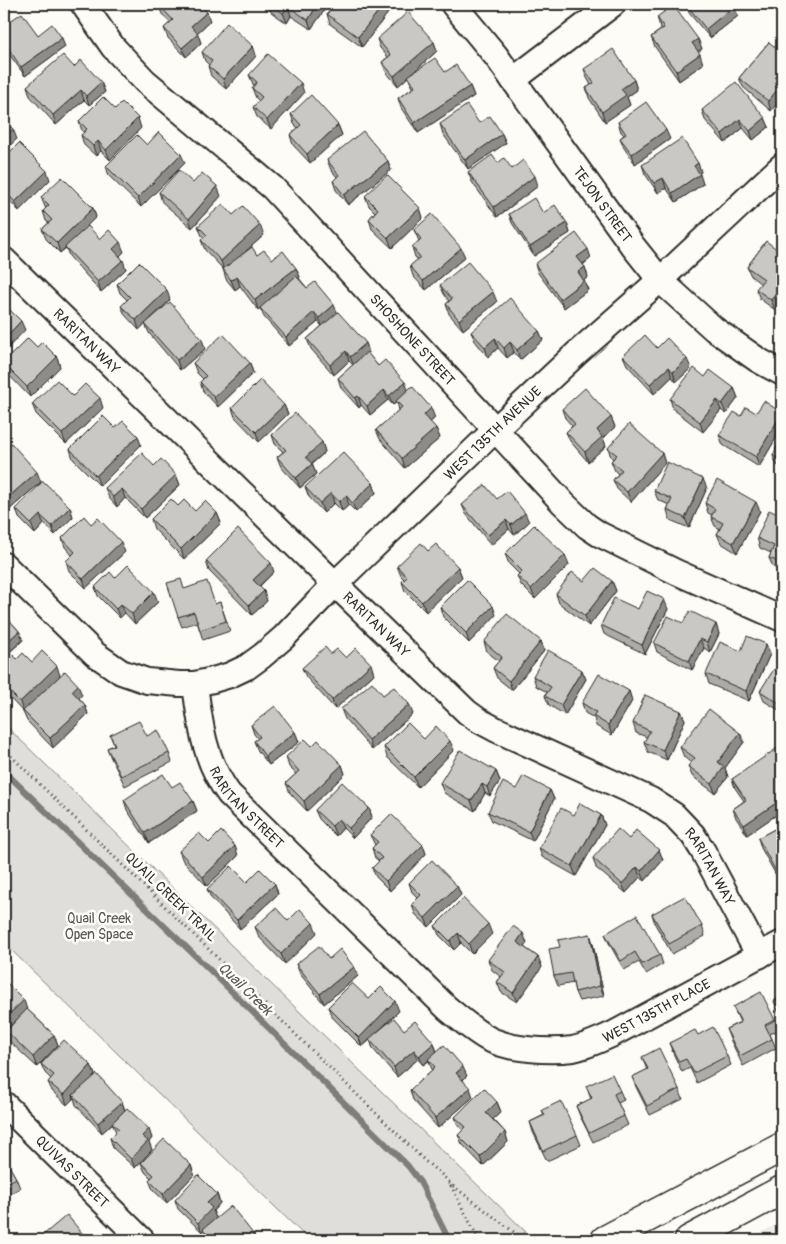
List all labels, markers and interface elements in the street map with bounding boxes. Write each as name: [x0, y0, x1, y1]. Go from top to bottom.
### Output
street label: TEJON STREET: [570, 163, 636, 246]
street label: SHOSHONE STREET: [366, 290, 459, 389]
street label: RARITAN WAY: [50, 305, 124, 378]
street label: WEST 135TH AVENUE: [440, 383, 545, 483]
street label: RARITAN WAY: [340, 588, 414, 660]
street label: RARITAN STREET: [206, 764, 288, 852]
street label: RARITAN WAY: [682, 824, 739, 908]
street label: QUAIL CREEK TRAIL: [121, 849, 221, 945]
park label: Quail Creek Open Space: [65, 910, 133, 943]
water label: Quail Creek: [214, 958, 278, 1021]
street label: WEST 135TH PLACE: [600, 975, 713, 1046]
street label: QUIVAS STREET: [32, 1132, 113, 1211]

